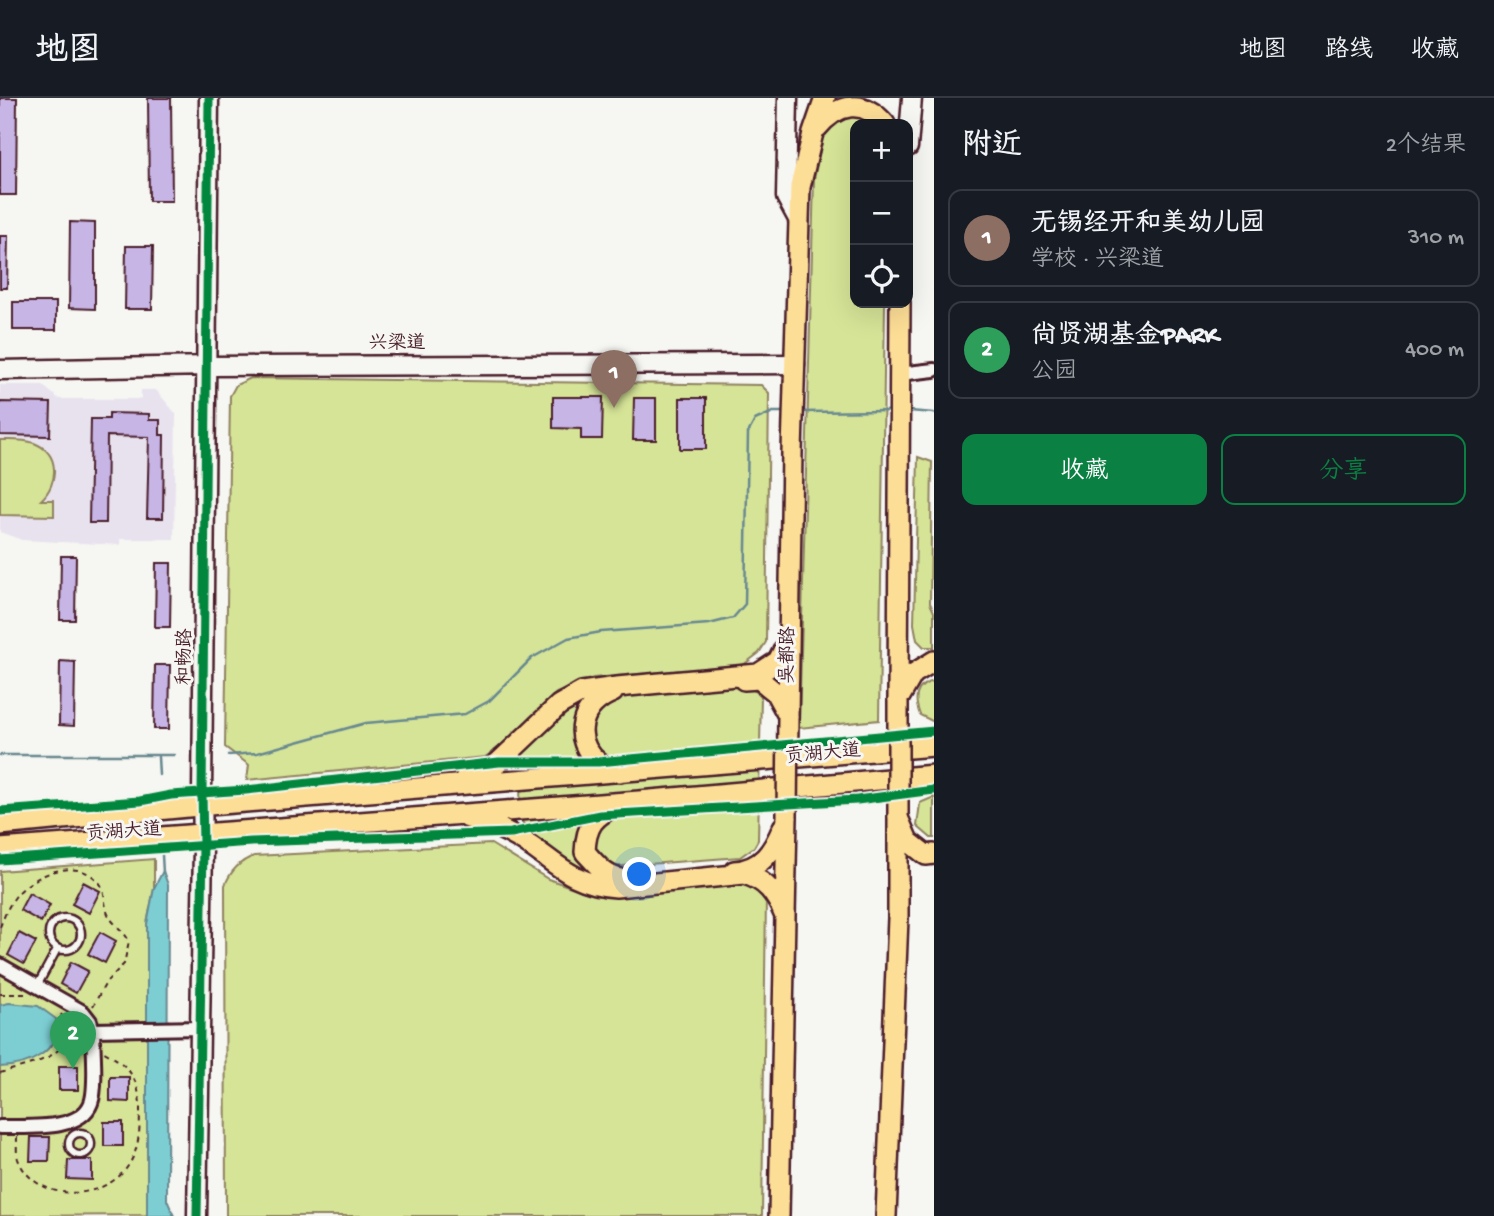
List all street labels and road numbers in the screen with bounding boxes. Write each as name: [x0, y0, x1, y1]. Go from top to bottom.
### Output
street label: 兴梁道: [368, 332, 426, 356]
street label: 吴都路: [776, 626, 801, 684]
street label: 和畅路: [173, 628, 198, 686]
street label: 贡湖大道: [784, 739, 862, 770]
street label: 贡湖大道: [85, 818, 163, 847]

